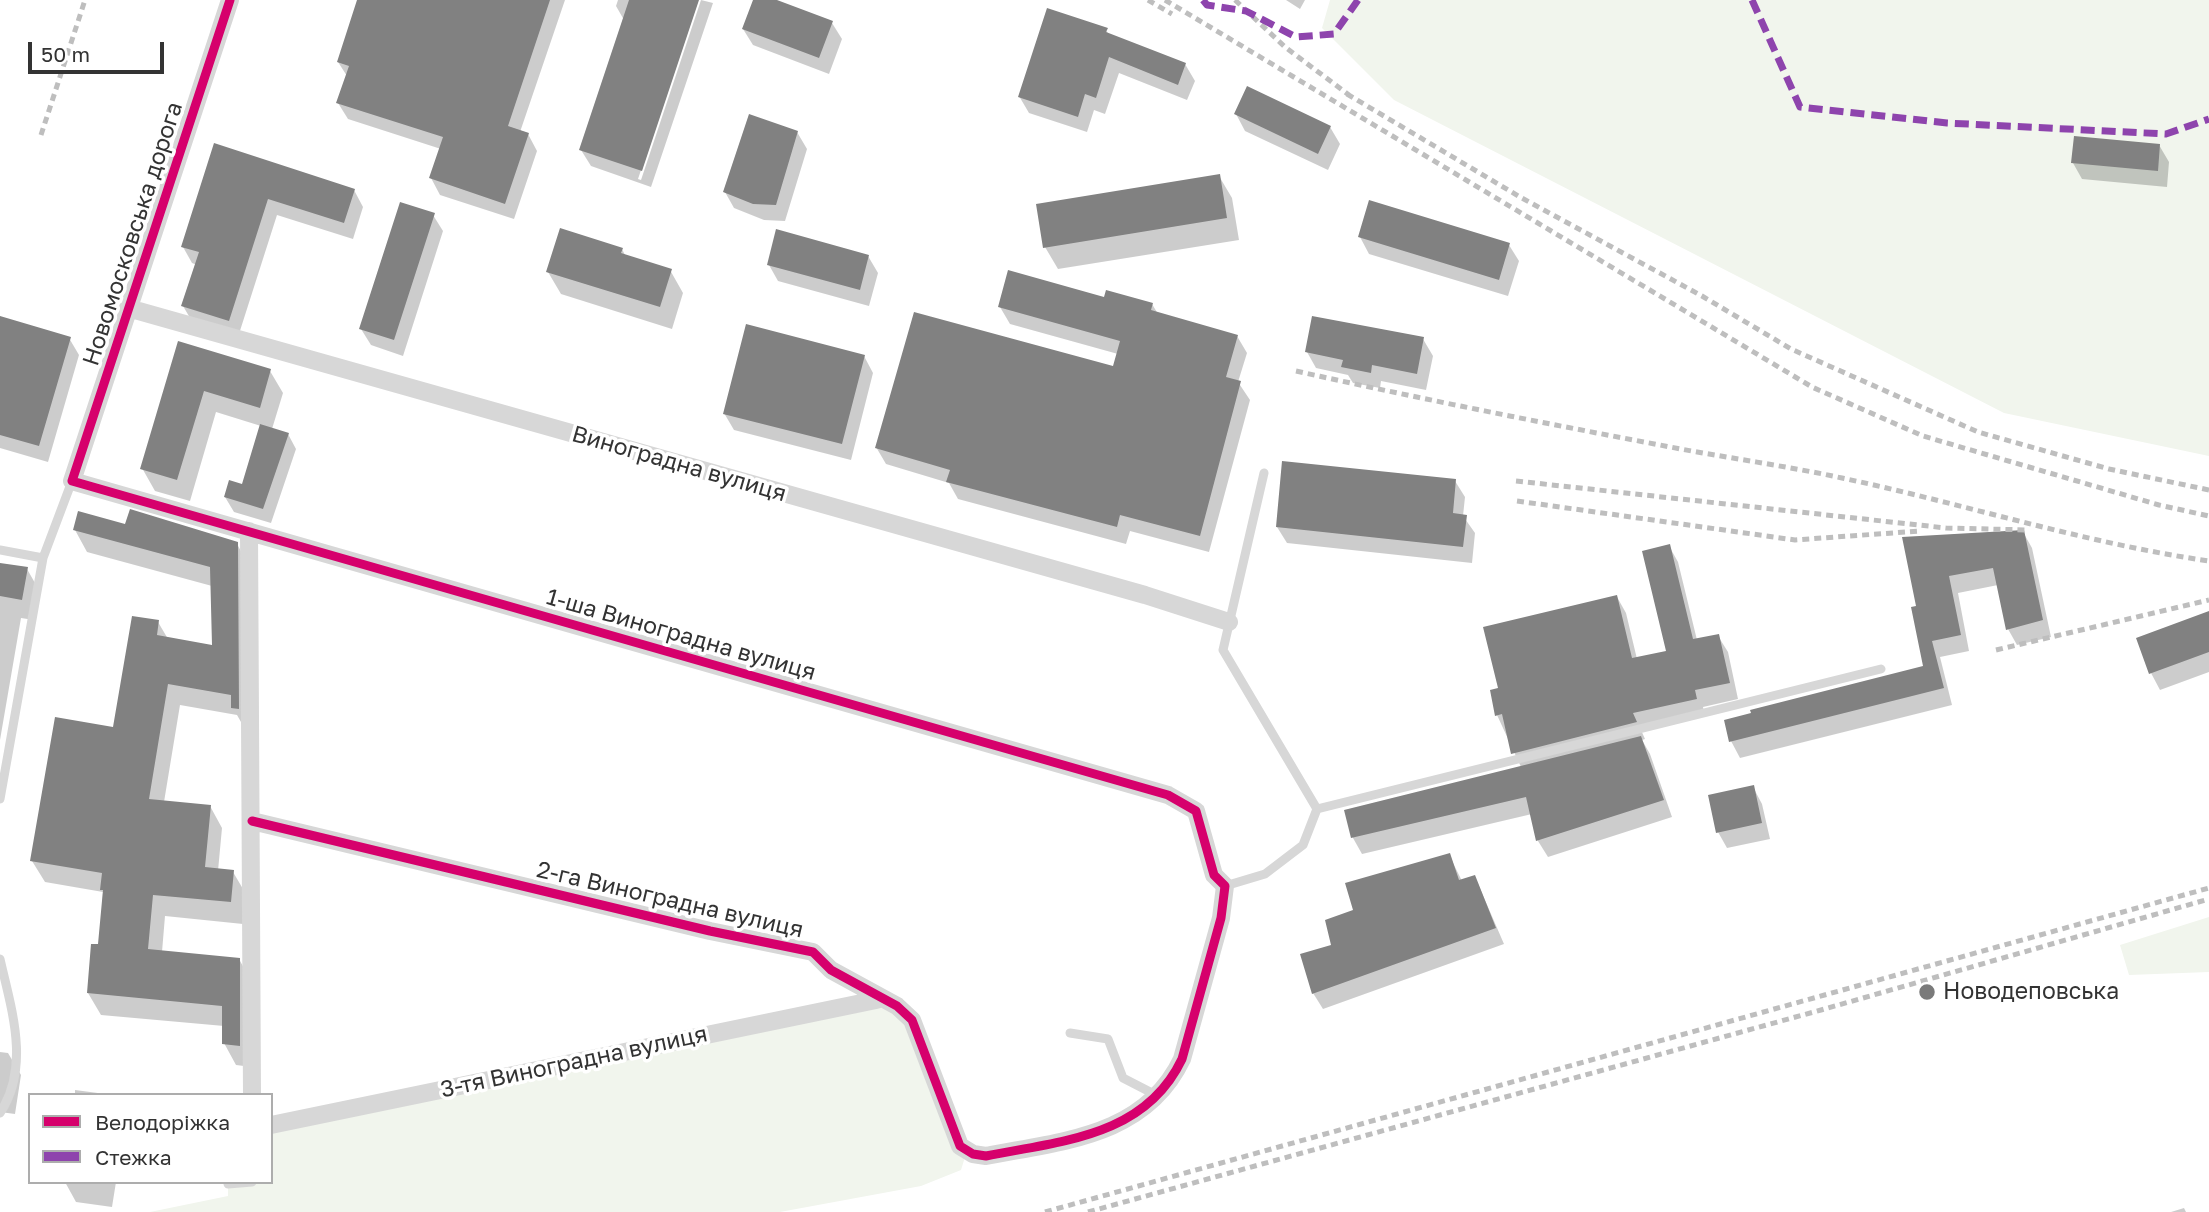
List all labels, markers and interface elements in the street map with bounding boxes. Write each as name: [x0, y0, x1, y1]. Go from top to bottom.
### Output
scale bar: [32, 28, 168, 72]
text: 50 m: [41, 41, 90, 67]
street label: Новомосковська дорога: [77, 99, 189, 369]
street label: Виноградна вулиця: [569, 420, 789, 508]
street label: 1-ша Виноградна вулиця: [543, 583, 819, 687]
street label: 2-га Виноградна вулиця: [534, 856, 806, 944]
place label: Новодеповська: [1943, 978, 2119, 1006]
marker: Новодеповська: [1917, 982, 1937, 1002]
street label: 3-тя Виноградна вулиця: [438, 1020, 710, 1104]
legend: [28, 1093, 273, 1184]
text: Велодоріжка: [95, 1109, 230, 1135]
text: Стежка: [95, 1144, 172, 1170]

